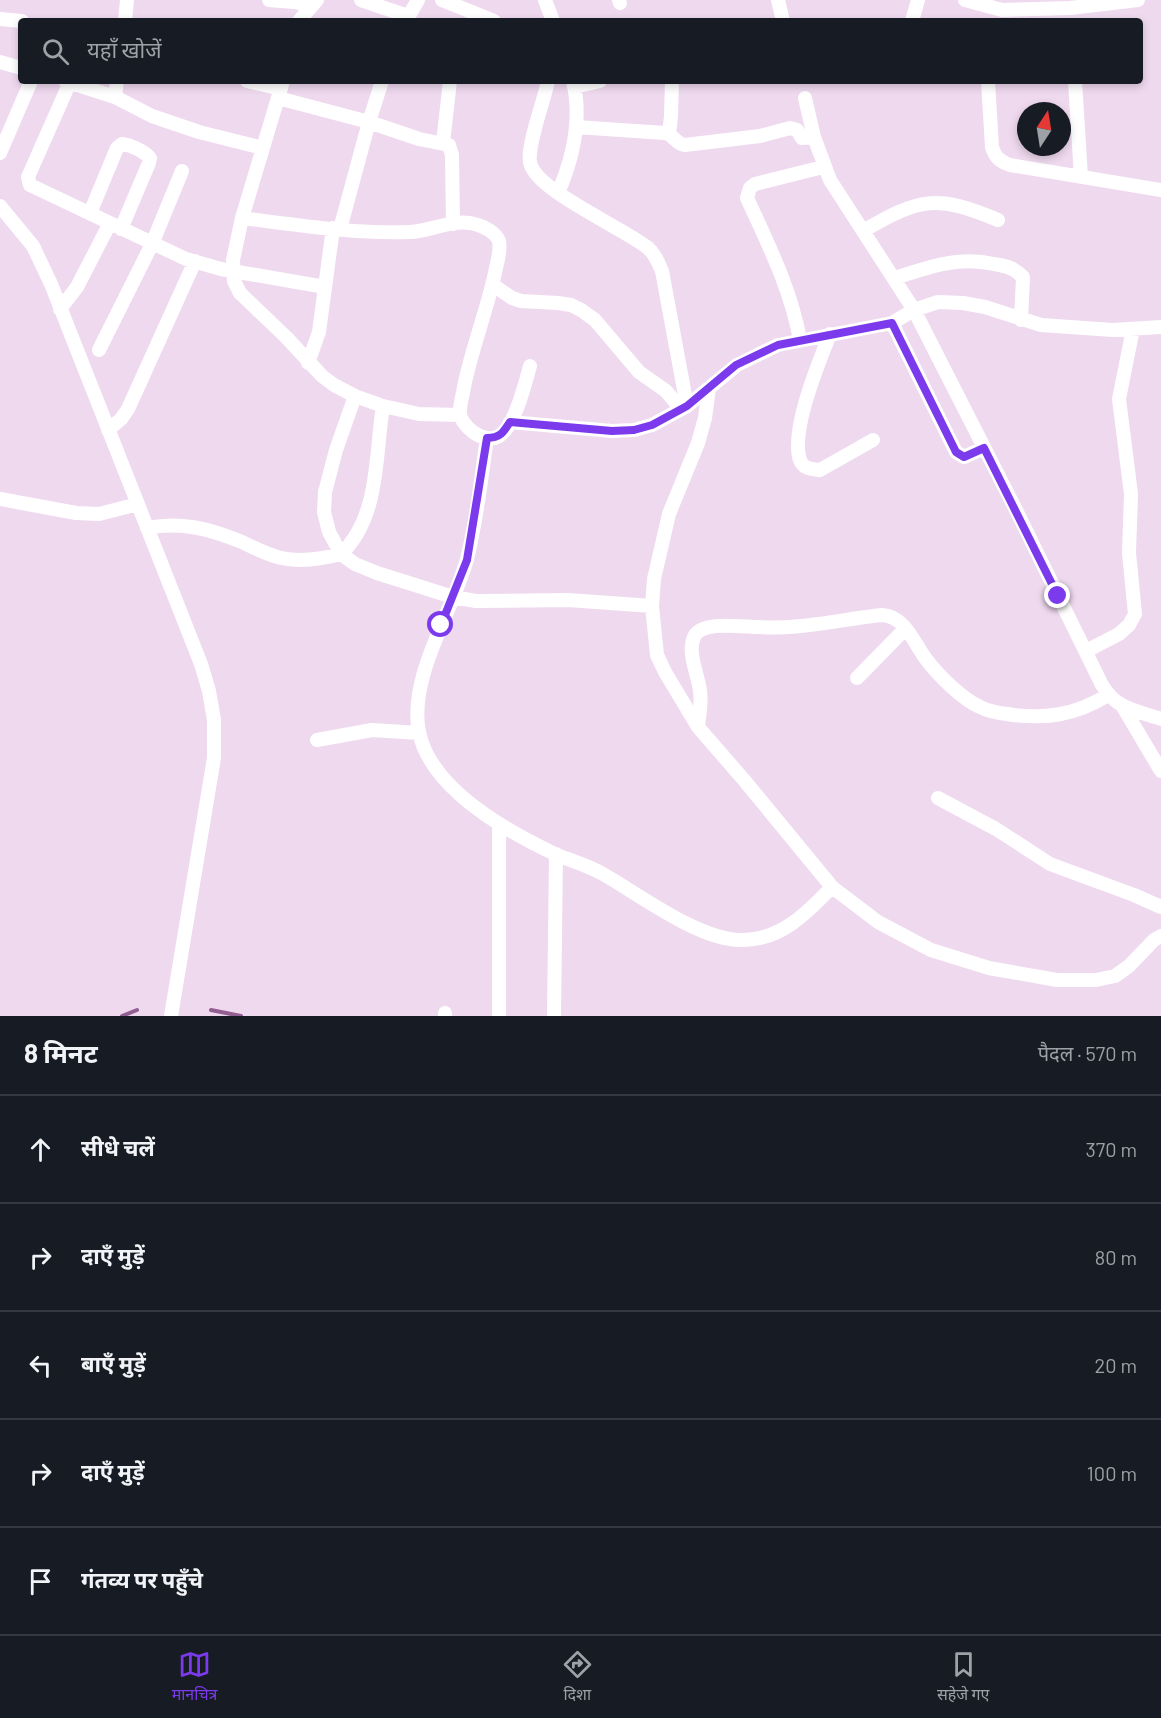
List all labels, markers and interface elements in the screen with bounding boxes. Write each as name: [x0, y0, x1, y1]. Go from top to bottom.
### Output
search box: [18, 18, 1143, 84]
icon: search: [39, 35, 72, 68]
text: यहाँ खोजें: [87, 36, 162, 62]
north arrow: [1017, 102, 1071, 156]
route end: [1044, 582, 1070, 608]
route start: [427, 611, 453, 637]
text: 8 मिनट: [24, 1037, 98, 1068]
text: पैदल · 570 m: [1038, 1041, 1137, 1065]
icon: ahead: [24, 1133, 57, 1166]
text: सीधे चलें: [81, 1134, 155, 1160]
text: 370 m: [1085, 1137, 1137, 1161]
icon: right: [24, 1241, 57, 1274]
text: दाएँ मुड़ें: [81, 1242, 144, 1268]
text: 80 m: [1095, 1245, 1137, 1269]
icon: left: [24, 1349, 57, 1382]
text: बाएँ मुड़ें: [81, 1350, 146, 1376]
text: 20 m: [1094, 1353, 1137, 1377]
icon: right: [24, 1457, 57, 1490]
text: दाएँ मुड़ें: [81, 1458, 144, 1484]
text: 100 m: [1087, 1461, 1137, 1485]
icon: arrive: [24, 1565, 57, 1598]
text: गंतव्य पर पहुँचे: [81, 1566, 203, 1592]
tab: मानचित्र: [172, 1648, 217, 1707]
tab: दिशा: [561, 1648, 594, 1707]
tab: सहेजे गए: [937, 1648, 989, 1707]

